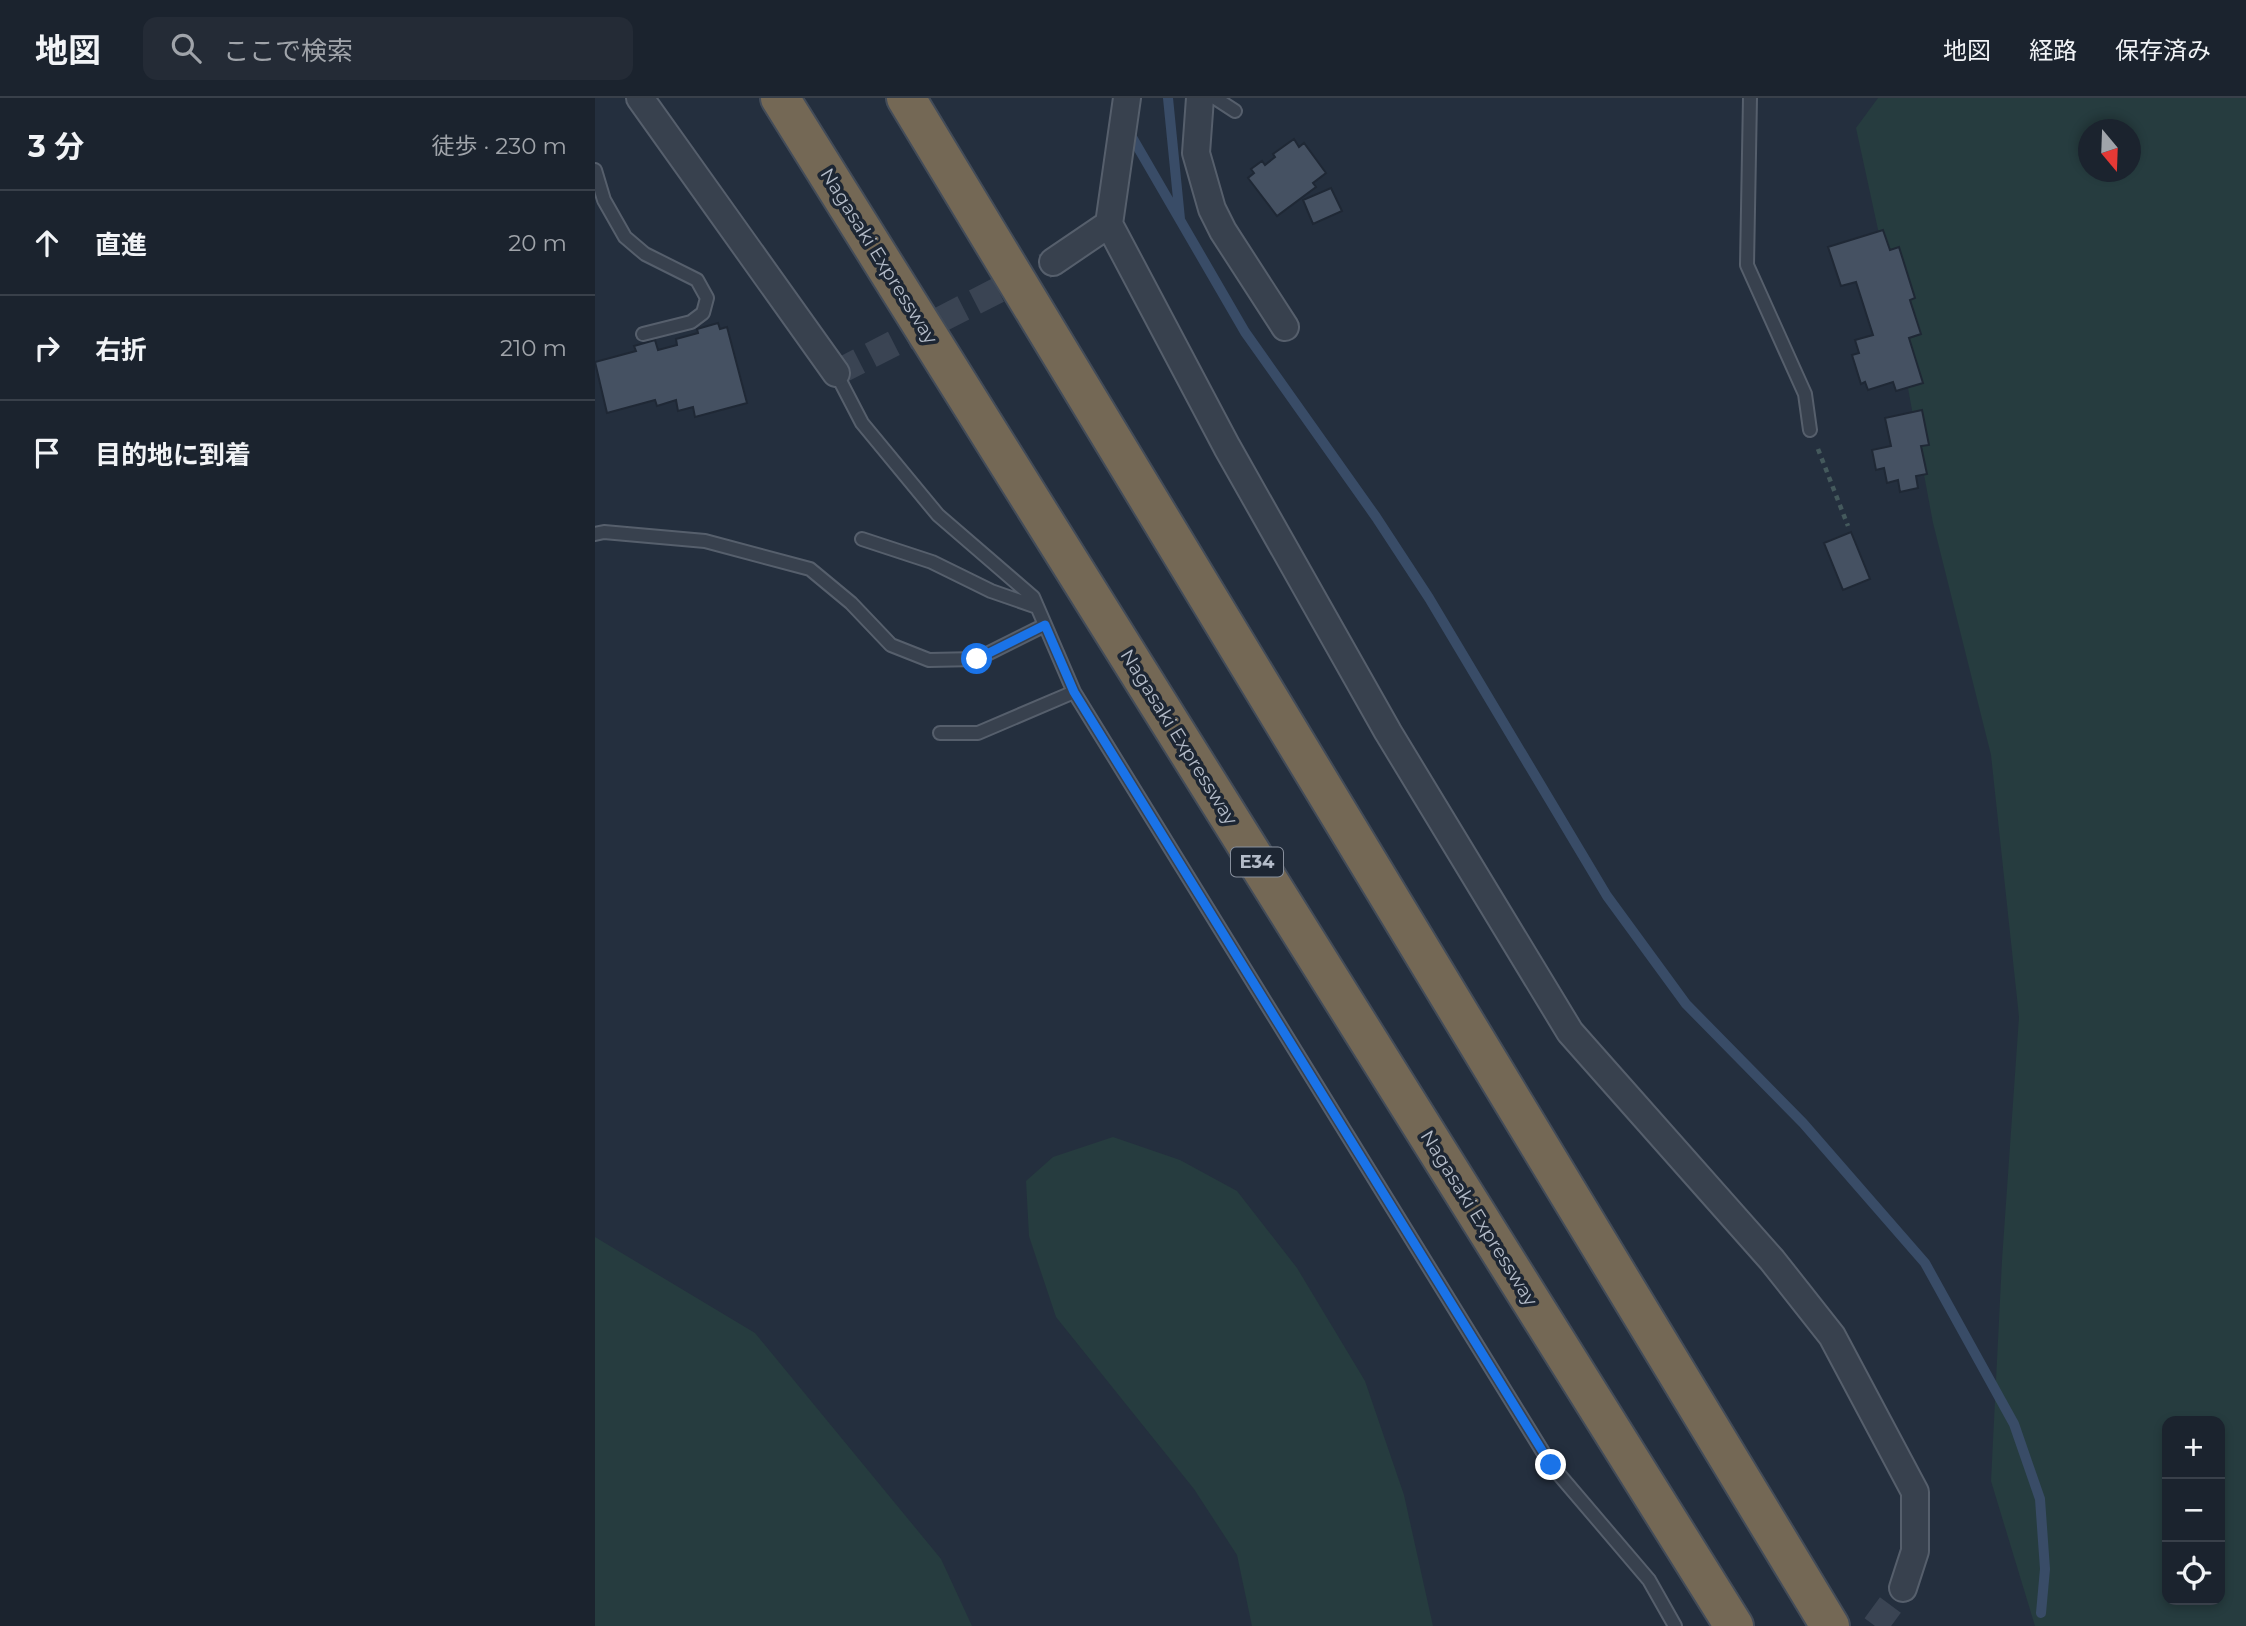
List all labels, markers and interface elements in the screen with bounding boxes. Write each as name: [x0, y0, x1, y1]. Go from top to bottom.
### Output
search box: [143, 17, 633, 80]
icon: search: [167, 29, 205, 67]
text: 地図: [35, 30, 101, 70]
text: ここで検索: [223, 35, 353, 67]
text: 地図: [1943, 36, 1991, 65]
text: 経路: [2029, 36, 2077, 65]
text: 保存済み: [2115, 36, 2211, 65]
north arrow: [2078, 119, 2141, 182]
text: 3 分: [28, 128, 84, 165]
text: 徒歩 · 230 m: [431, 132, 567, 160]
street label: Nagasaki Expressway: [815, 164, 943, 349]
icon: ahead: [28, 224, 66, 262]
text: 直進: [95, 229, 147, 261]
text: 20 m: [508, 229, 567, 257]
icon: right: [28, 329, 66, 367]
text: 右折: [95, 334, 147, 366]
text: 210 m: [500, 334, 567, 362]
icon: arrive: [28, 434, 66, 472]
text: 目的地に到着: [95, 439, 251, 471]
route start: [961, 643, 992, 674]
street label: Nagasaki Expressway: [1115, 645, 1243, 830]
road number: E34: [1231, 848, 1283, 876]
street label: Nagasaki Expressway: [1415, 1126, 1543, 1311]
map controls: [2162, 1416, 2225, 1605]
button: +: [2162, 1416, 2225, 1479]
route end: [1535, 1449, 1566, 1480]
button: −: [2162, 1479, 2225, 1542]
button: locate: [2162, 1542, 2225, 1605]

